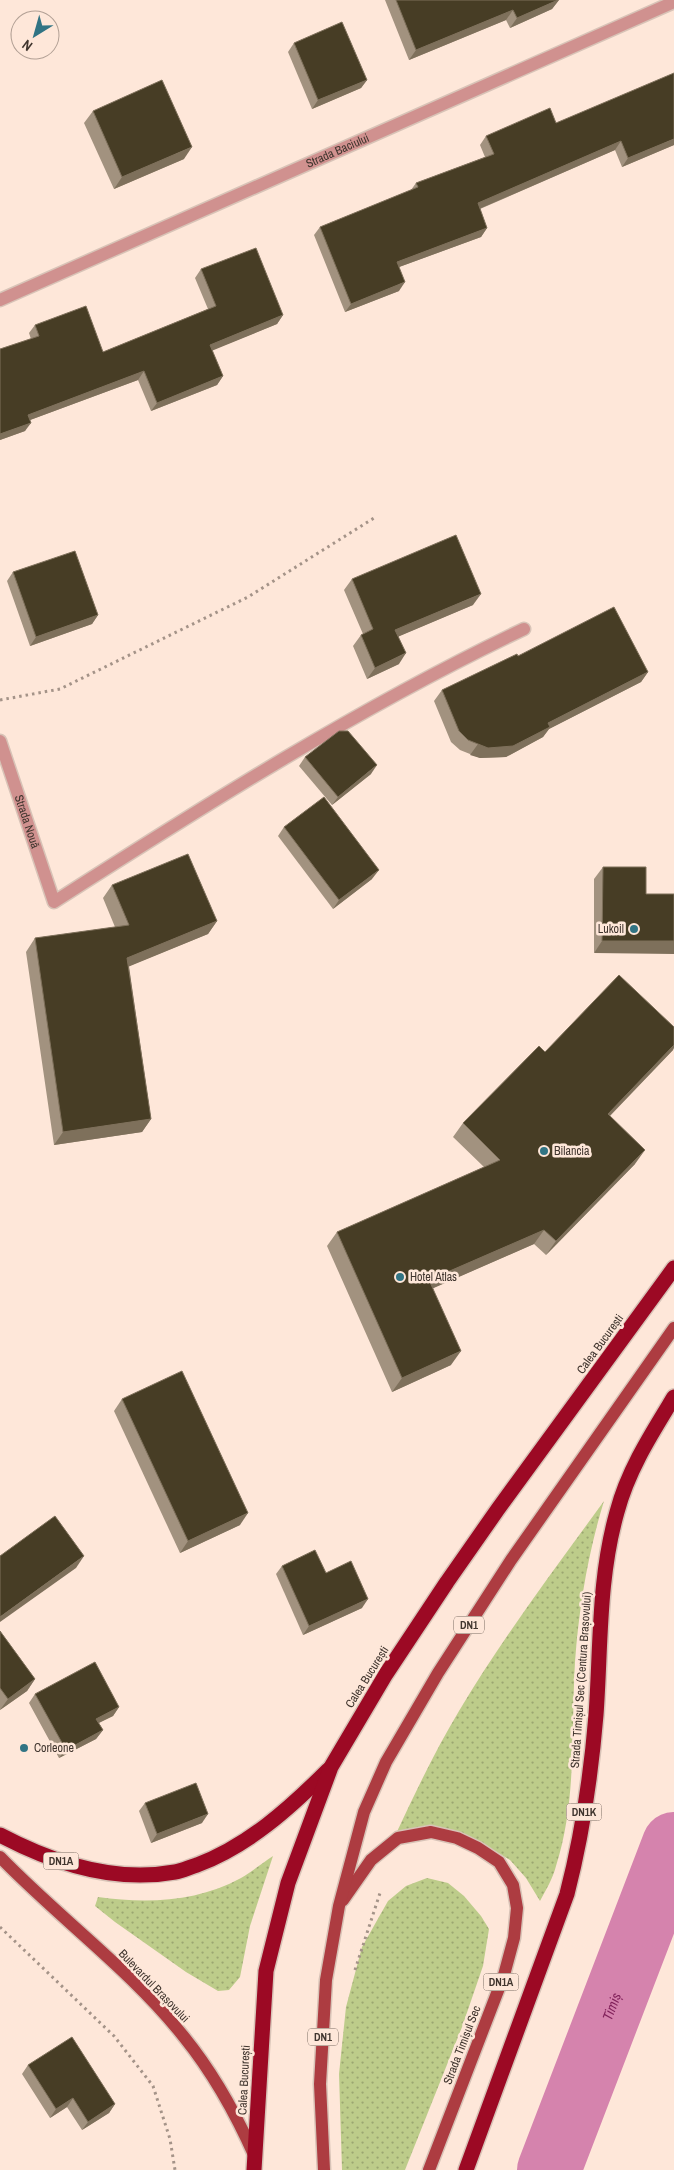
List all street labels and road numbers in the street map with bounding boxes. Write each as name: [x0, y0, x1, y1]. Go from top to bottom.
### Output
street label: Strada Baciului: [303, 130, 372, 172]
street label: Strada Nouă: [11, 793, 44, 851]
street label: Calea București: [573, 1311, 627, 1377]
street label: Strada Timișul Sec (Centura Brașovului): [567, 1591, 595, 1769]
road number: DN1: [454, 1616, 484, 1634]
street label: Calea București: [342, 1643, 392, 1711]
road number: DN1K: [566, 1804, 602, 1820]
road number: DN1A: [44, 1852, 78, 1870]
street label: Bulevardul Brașovului: [115, 1946, 193, 2026]
road number: DN1A: [484, 1974, 518, 1990]
street label: Strada Timișul Sec: [440, 2003, 484, 2087]
road number: DN1: [308, 2028, 338, 2045]
street label: Calea București: [234, 2045, 254, 2115]

